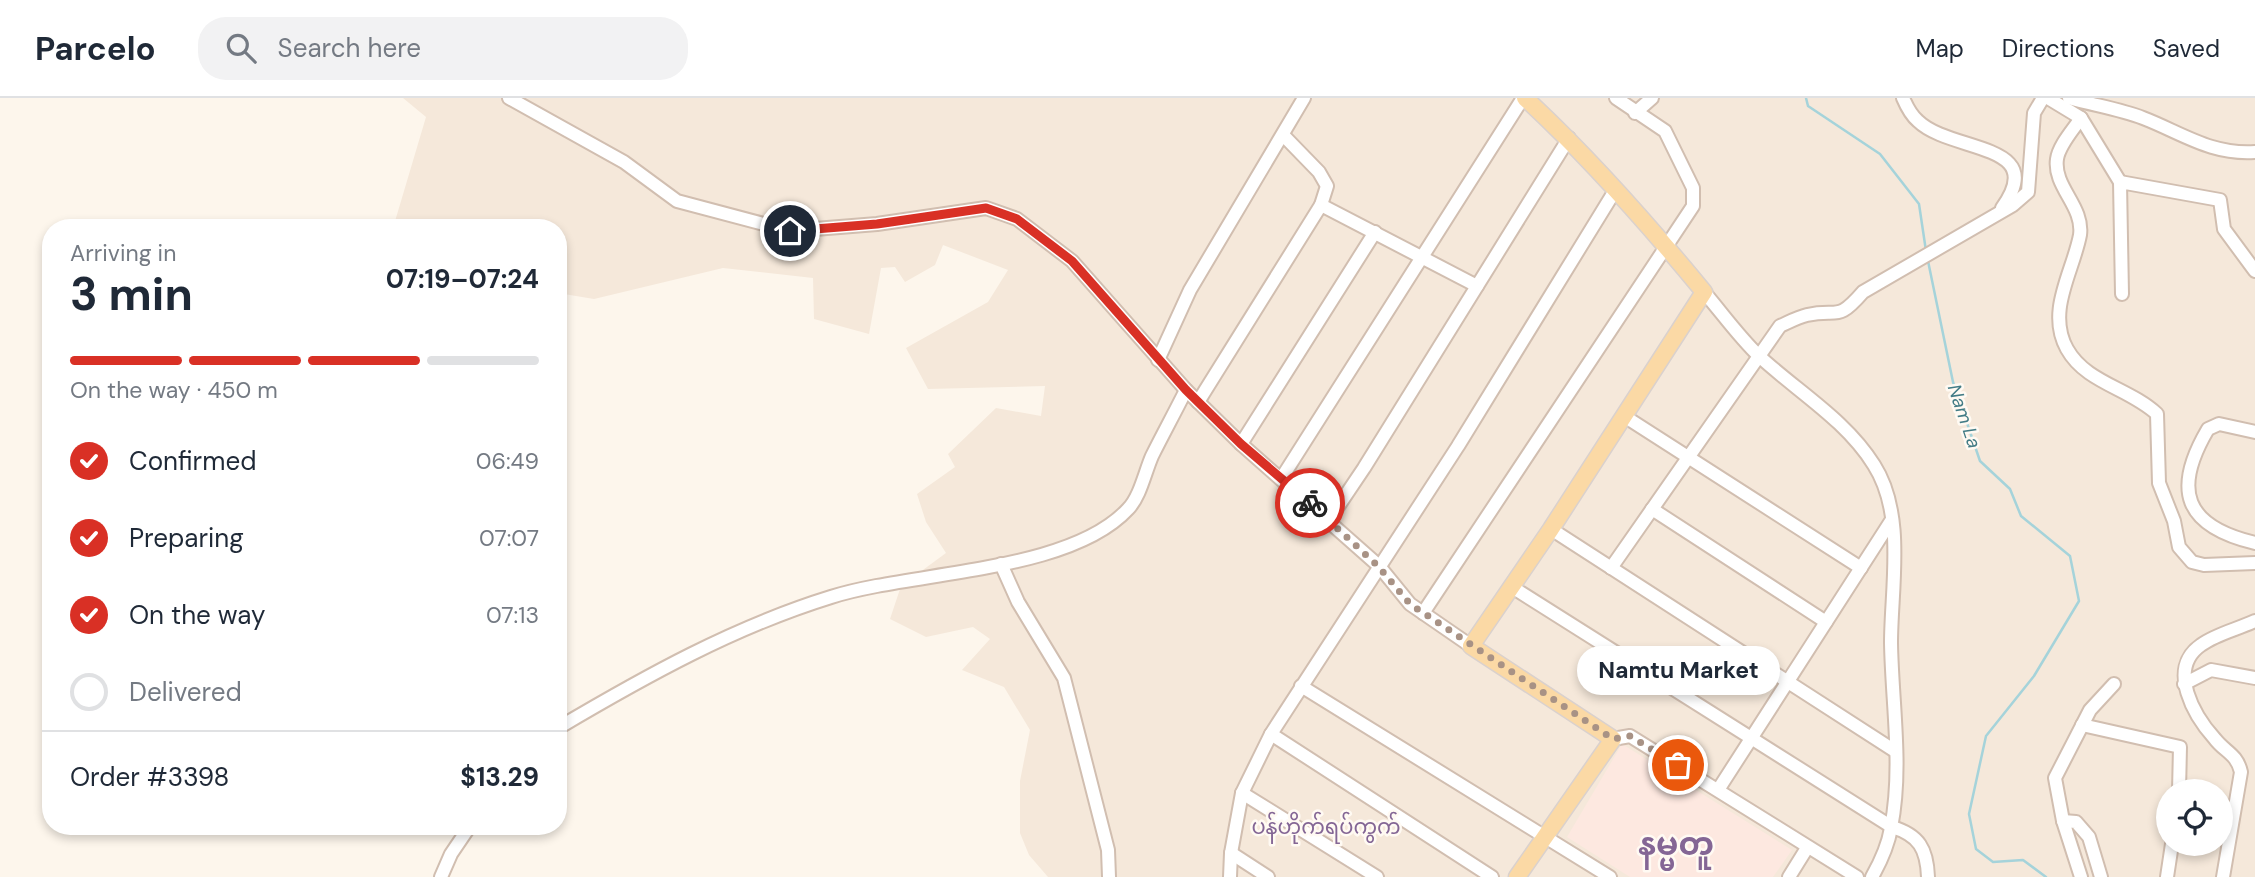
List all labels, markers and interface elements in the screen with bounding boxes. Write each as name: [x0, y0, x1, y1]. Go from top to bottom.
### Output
search box: [198, 17, 688, 80]
text: Parcelo: [35, 27, 156, 70]
icon: search: [222, 29, 260, 67]
text: Search here: [278, 31, 421, 65]
text: Map: [1916, 33, 1964, 64]
text: Directions: [2002, 33, 2115, 64]
text: Saved: [2153, 33, 2220, 64]
pin: [760, 201, 820, 261]
icon: home: [771, 212, 809, 250]
text: Arriving in: [70, 238, 176, 268]
text: 07:19–07:24: [386, 262, 539, 296]
text: 3 min: [70, 264, 193, 324]
text: On the way · 450 m: [70, 375, 278, 405]
water label: Nam La: [1942, 381, 1987, 452]
icon: check: [70, 442, 108, 480]
text: Confirmed: [129, 444, 256, 478]
text: 06:49: [476, 446, 539, 476]
courier: [1275, 468, 1345, 538]
icon: bike: [1291, 484, 1329, 522]
icon: check: [70, 519, 108, 557]
text: Preparing: [129, 521, 244, 555]
text: 07:07: [479, 523, 539, 553]
icon: check: [70, 596, 108, 634]
text: On the way: [129, 598, 265, 632]
text: 07:13: [486, 600, 539, 630]
callout: Namtu Market: [1576, 646, 1780, 695]
text: Namtu Market: [1598, 655, 1759, 685]
text: Delivered: [129, 675, 242, 709]
pin: [1648, 735, 1708, 795]
icon: bag: [1659, 746, 1697, 784]
text: Order #3398: [70, 760, 229, 794]
text: $13.29: [460, 760, 539, 794]
map controls: [2156, 779, 2233, 856]
button: locate: [2156, 779, 2233, 856]
district label: ပန်ဟိုက်ရပ်ကွက်: [1251, 811, 1401, 844]
district label: နမ္မတူ: [1638, 823, 1714, 871]

